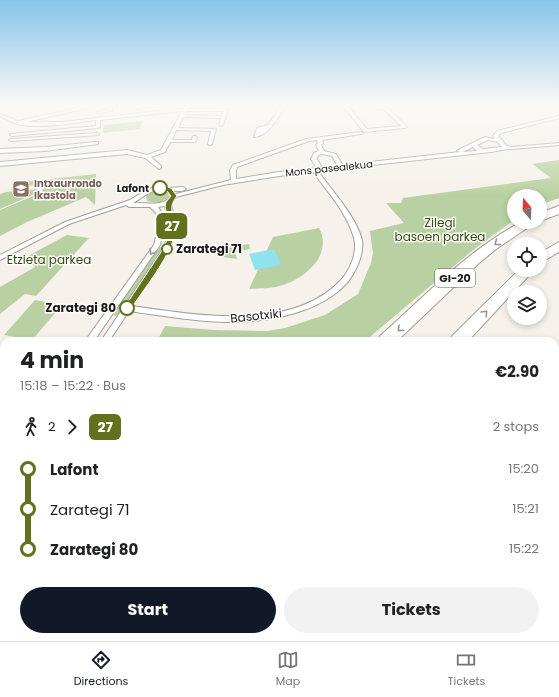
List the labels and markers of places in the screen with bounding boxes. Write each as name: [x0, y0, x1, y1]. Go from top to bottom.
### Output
place label: Intxaurrondo Ikastola: [34, 176, 103, 203]
school or university icon: Intxaurrondo Ikastola: [11, 179, 31, 199]
marker: Lafont: [152, 180, 168, 196]
place label: Lafont: [117, 181, 149, 196]
place label: Zarategi 71: [176, 240, 242, 257]
marker: Zarategi 71: [161, 243, 173, 255]
place label: Zarategi 80: [45, 299, 116, 316]
marker: Zarategi 80: [119, 300, 135, 316]

